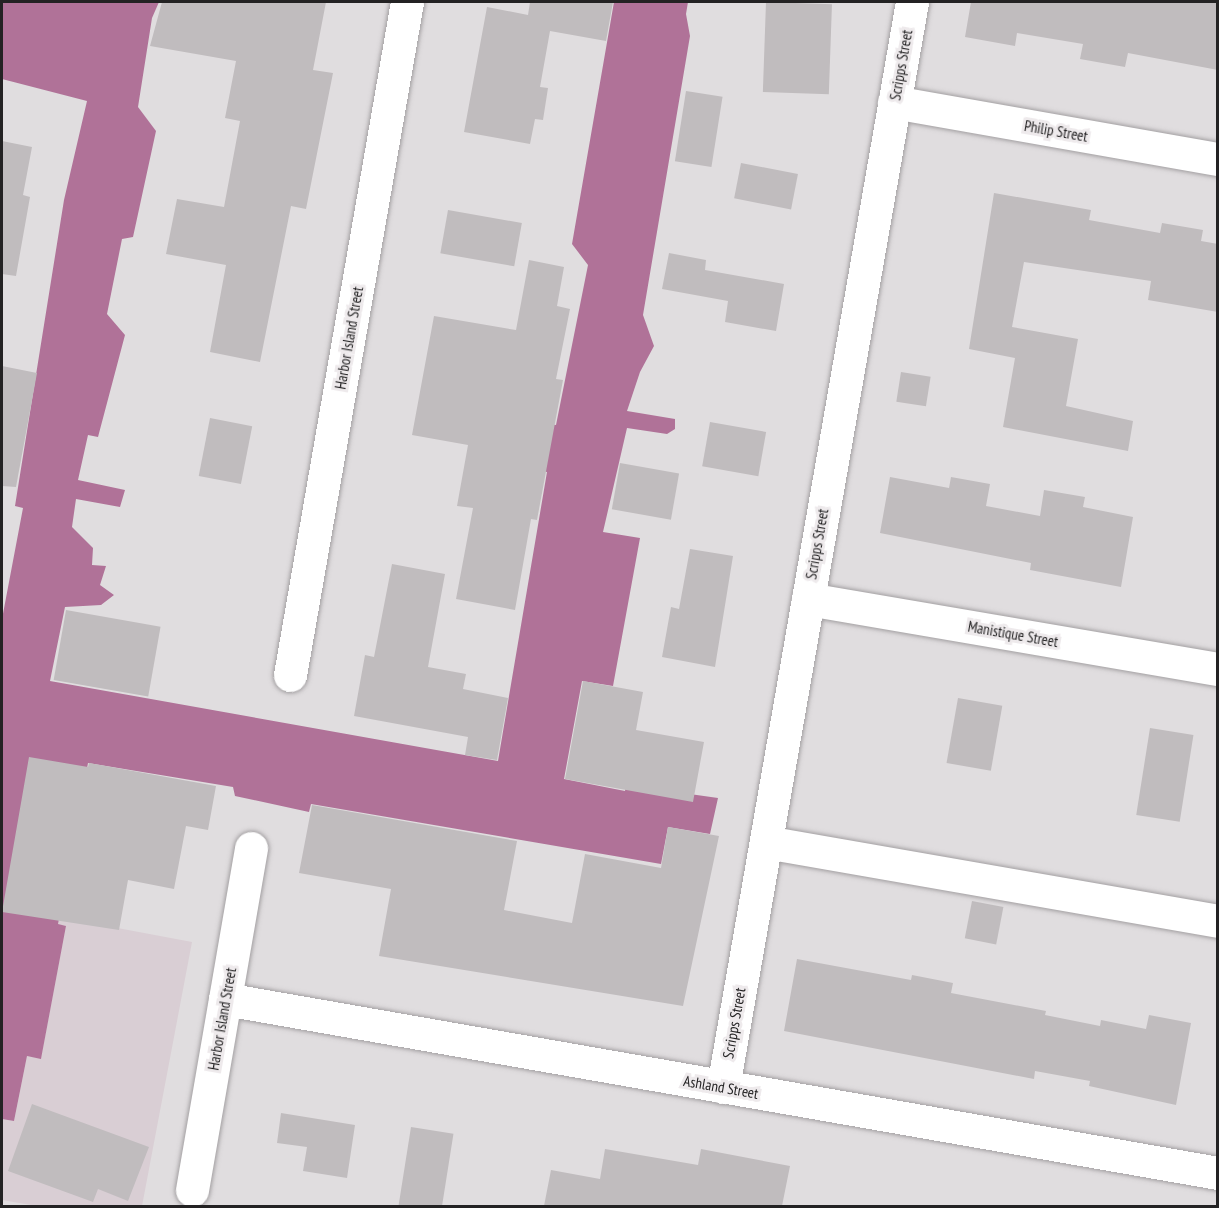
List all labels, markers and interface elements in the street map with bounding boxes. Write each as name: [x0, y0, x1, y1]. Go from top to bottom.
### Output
street label: Scripps Street: [886, 28, 916, 102]
street label: Philip Street: [1023, 117, 1089, 145]
street label: Harbor Island Street: [331, 285, 367, 391]
street label: Scripps Street: [802, 507, 832, 581]
street label: Manistique Street: [967, 617, 1059, 651]
street label: Harbor Island Street: [204, 966, 240, 1072]
street label: Scripps Street: [719, 986, 749, 1060]
street label: Ashland Street: [682, 1072, 760, 1102]

